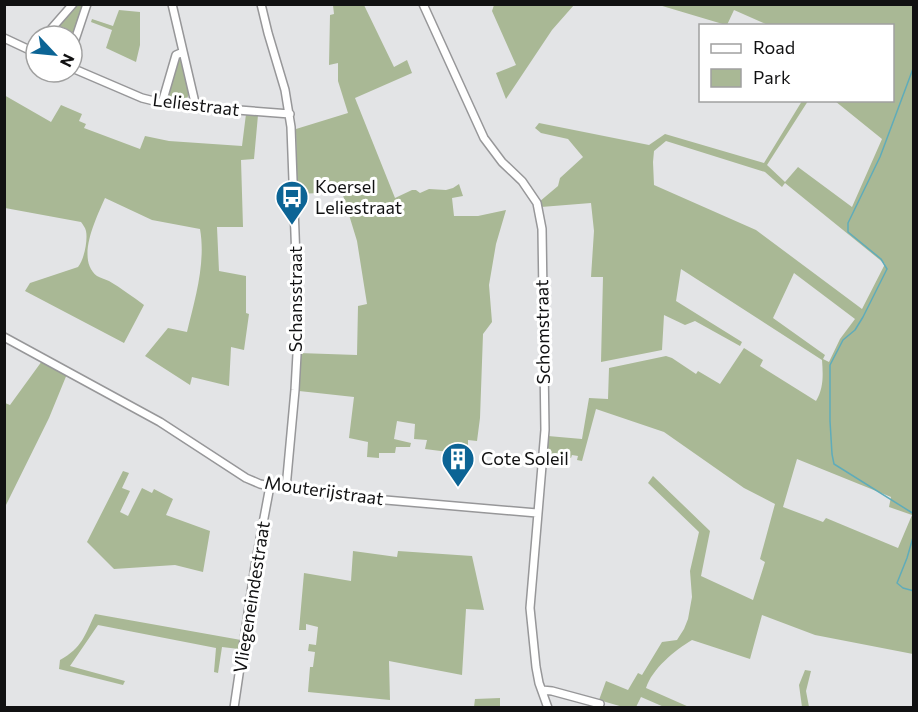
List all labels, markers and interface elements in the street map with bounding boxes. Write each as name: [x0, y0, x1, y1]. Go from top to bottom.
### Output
north arrow: [24, 24, 84, 84]
legend: [699, 24, 894, 102]
text: Road: [753, 36, 795, 58]
text: N: [57, 51, 79, 70]
text: Park: [753, 66, 791, 88]
street label: Leliestraat: [151, 88, 241, 120]
place label: Koersel Leliestraat: [315, 175, 402, 218]
bus stop icon: Koersel Leliestraat: [274, 179, 310, 226]
street label: Schansstraat: [284, 246, 306, 352]
street label: Schomstraat: [530, 279, 554, 385]
building icon: Cote Soleil: [440, 441, 476, 488]
place label: Cote Soleil: [481, 447, 569, 469]
street label: Mouterijstraat: [263, 471, 385, 509]
street label: Vliegeneindestraat: [228, 519, 274, 674]

